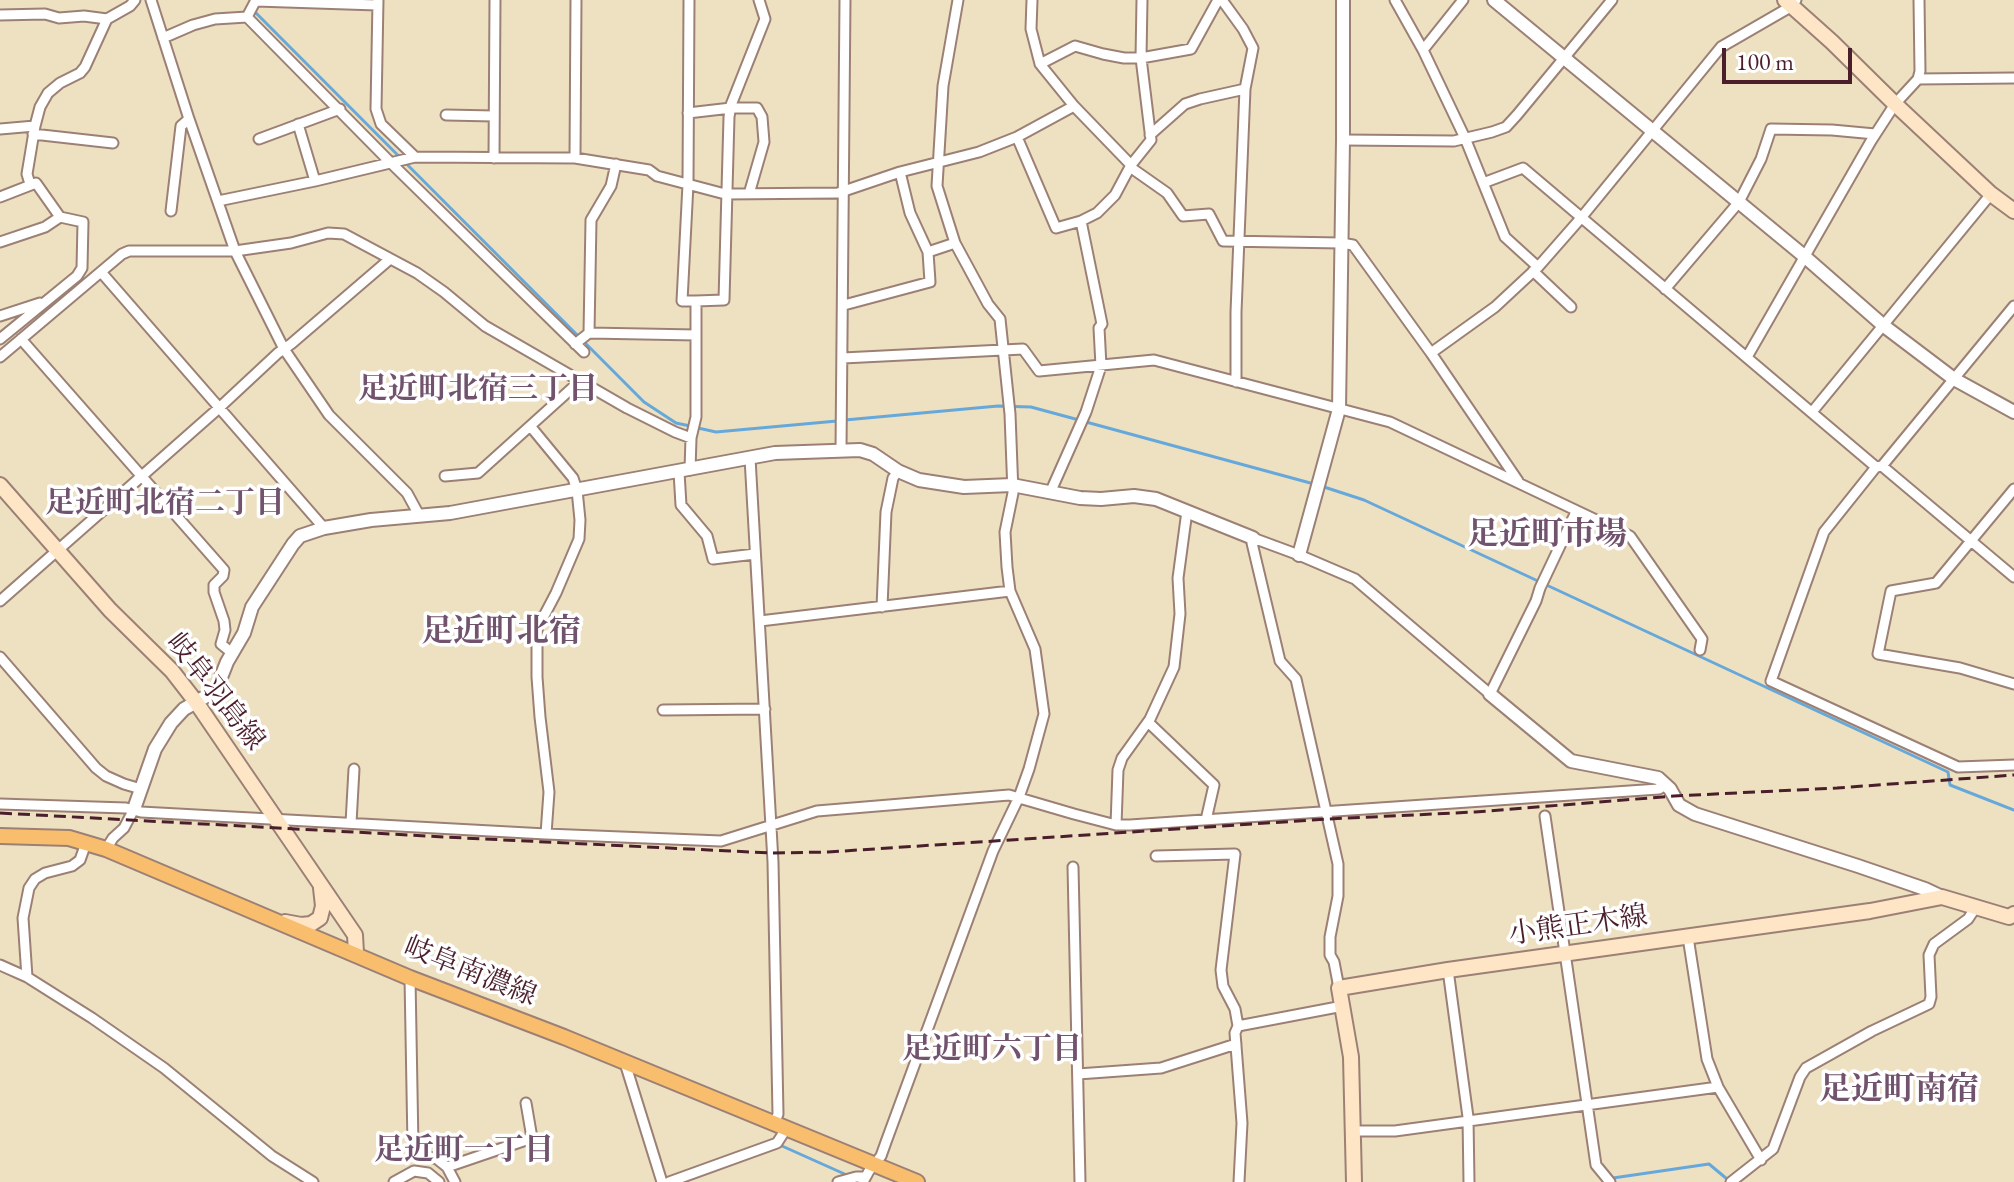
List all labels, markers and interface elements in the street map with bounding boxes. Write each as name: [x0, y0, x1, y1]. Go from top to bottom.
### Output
scale bar: [1726, 32, 1856, 82]
text: 100 m: [1736, 46, 1794, 77]
district label: 足近町北宿三丁目: [358, 372, 598, 408]
district label: 足近町北宿二丁目: [45, 486, 285, 522]
district label: 足近町市場: [1467, 516, 1627, 554]
district label: 足近町北宿: [421, 613, 581, 651]
street label: 岐阜羽島線: [159, 626, 271, 758]
street label: 小熊正木線: [1506, 900, 1650, 952]
street label: 岐阜南濃線: [399, 930, 541, 1014]
district label: 足近町六丁目: [902, 1032, 1082, 1068]
district label: 足近町南宿: [1819, 1071, 1979, 1109]
district label: 足近町一丁目: [374, 1133, 554, 1169]

